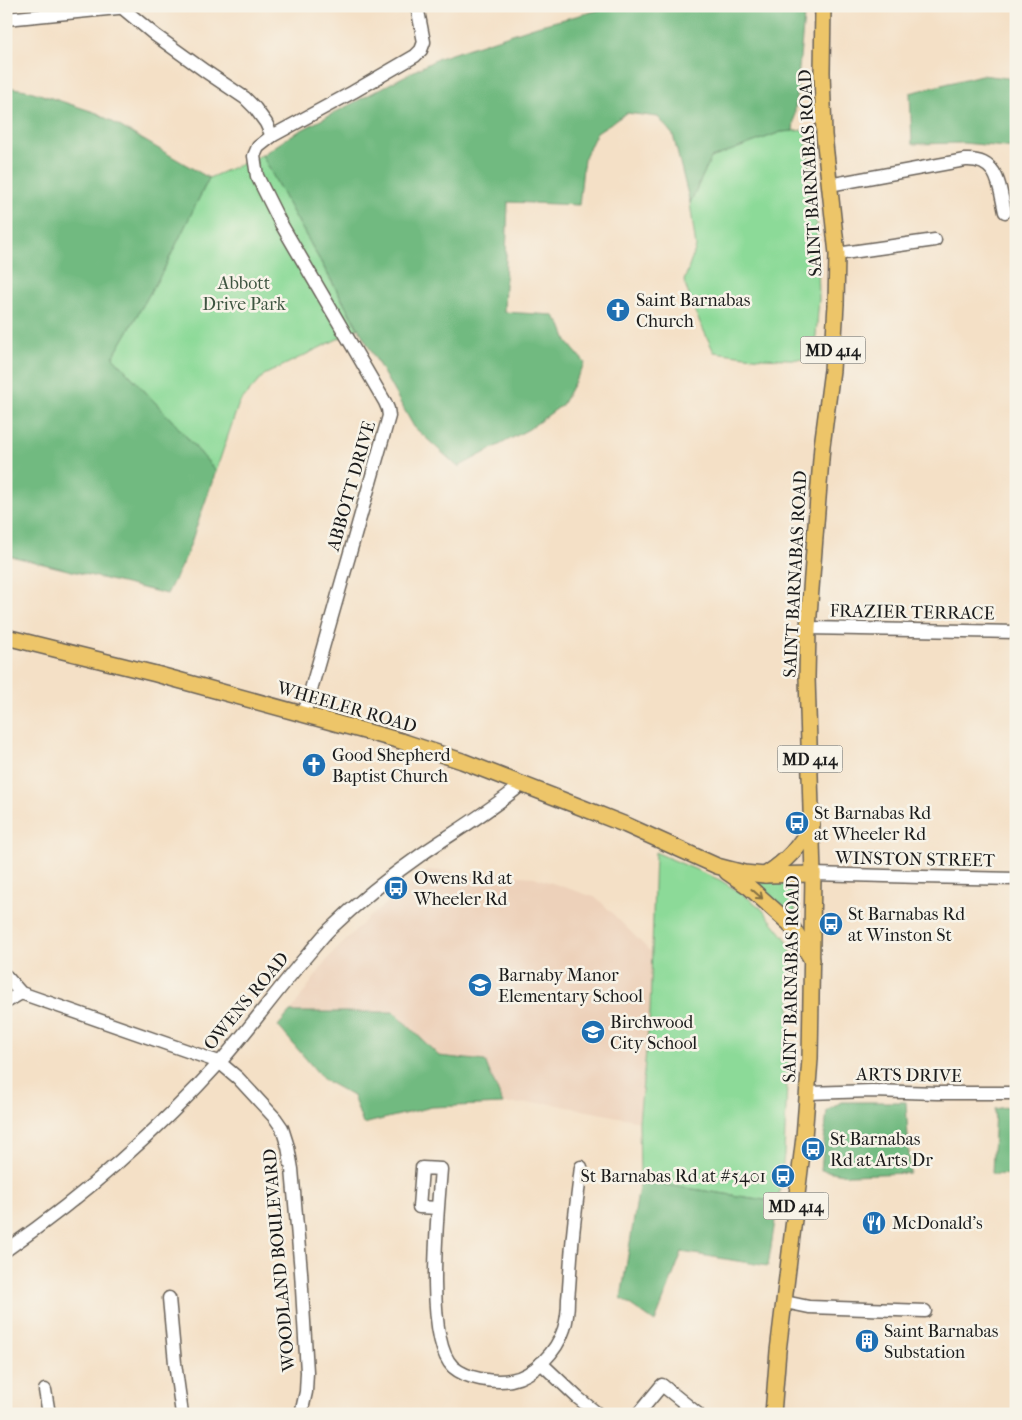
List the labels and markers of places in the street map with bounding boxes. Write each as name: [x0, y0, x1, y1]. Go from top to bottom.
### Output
place label: Saint Barnabas Church: [636, 290, 751, 332]
church icon: Saint Barnabas Church: [605, 297, 631, 323]
place label: Good Shepherd Baptist Church: [332, 745, 451, 787]
church icon: Good Shepherd Baptist Church: [301, 752, 327, 778]
place label: St Barnabas Rd at Wheeler Rd: [814, 803, 931, 845]
bus stop icon: St Barnabas Rd at Wheeler Rd: [784, 810, 810, 836]
place label: Owens Rd at Wheeler Rd: [413, 868, 513, 910]
bus stop icon: Owens Rd at Wheeler Rd: [383, 875, 409, 901]
place label: St Barnabas Rd at Winston St: [848, 904, 965, 946]
bus stop icon: St Barnabas Rd at Winston St: [818, 911, 844, 937]
place label: Barnaby Manor Elementary School: [498, 965, 643, 1007]
school or university icon: Barnaby Manor Elementary School: [467, 972, 493, 998]
place label: Birchwood City School: [610, 1012, 697, 1054]
school or university icon: Birchwood City School: [580, 1019, 606, 1045]
place label: St Barnabas Rd at Arts Dr: [830, 1129, 933, 1171]
bus stop icon: St Barnabas Rd at Arts Dr: [800, 1136, 826, 1162]
bus stop icon: St Barnabas Rd at #5401: [770, 1163, 796, 1189]
place label: St Barnabas Rd at #5401: [581, 1166, 766, 1187]
restaurant icon: McDonald's: [861, 1210, 887, 1236]
place label: McDonald's: [892, 1213, 983, 1234]
place label: Saint Barnabas Substation: [884, 1321, 999, 1363]
building icon: Saint Barnabas Substation: [854, 1328, 880, 1354]

